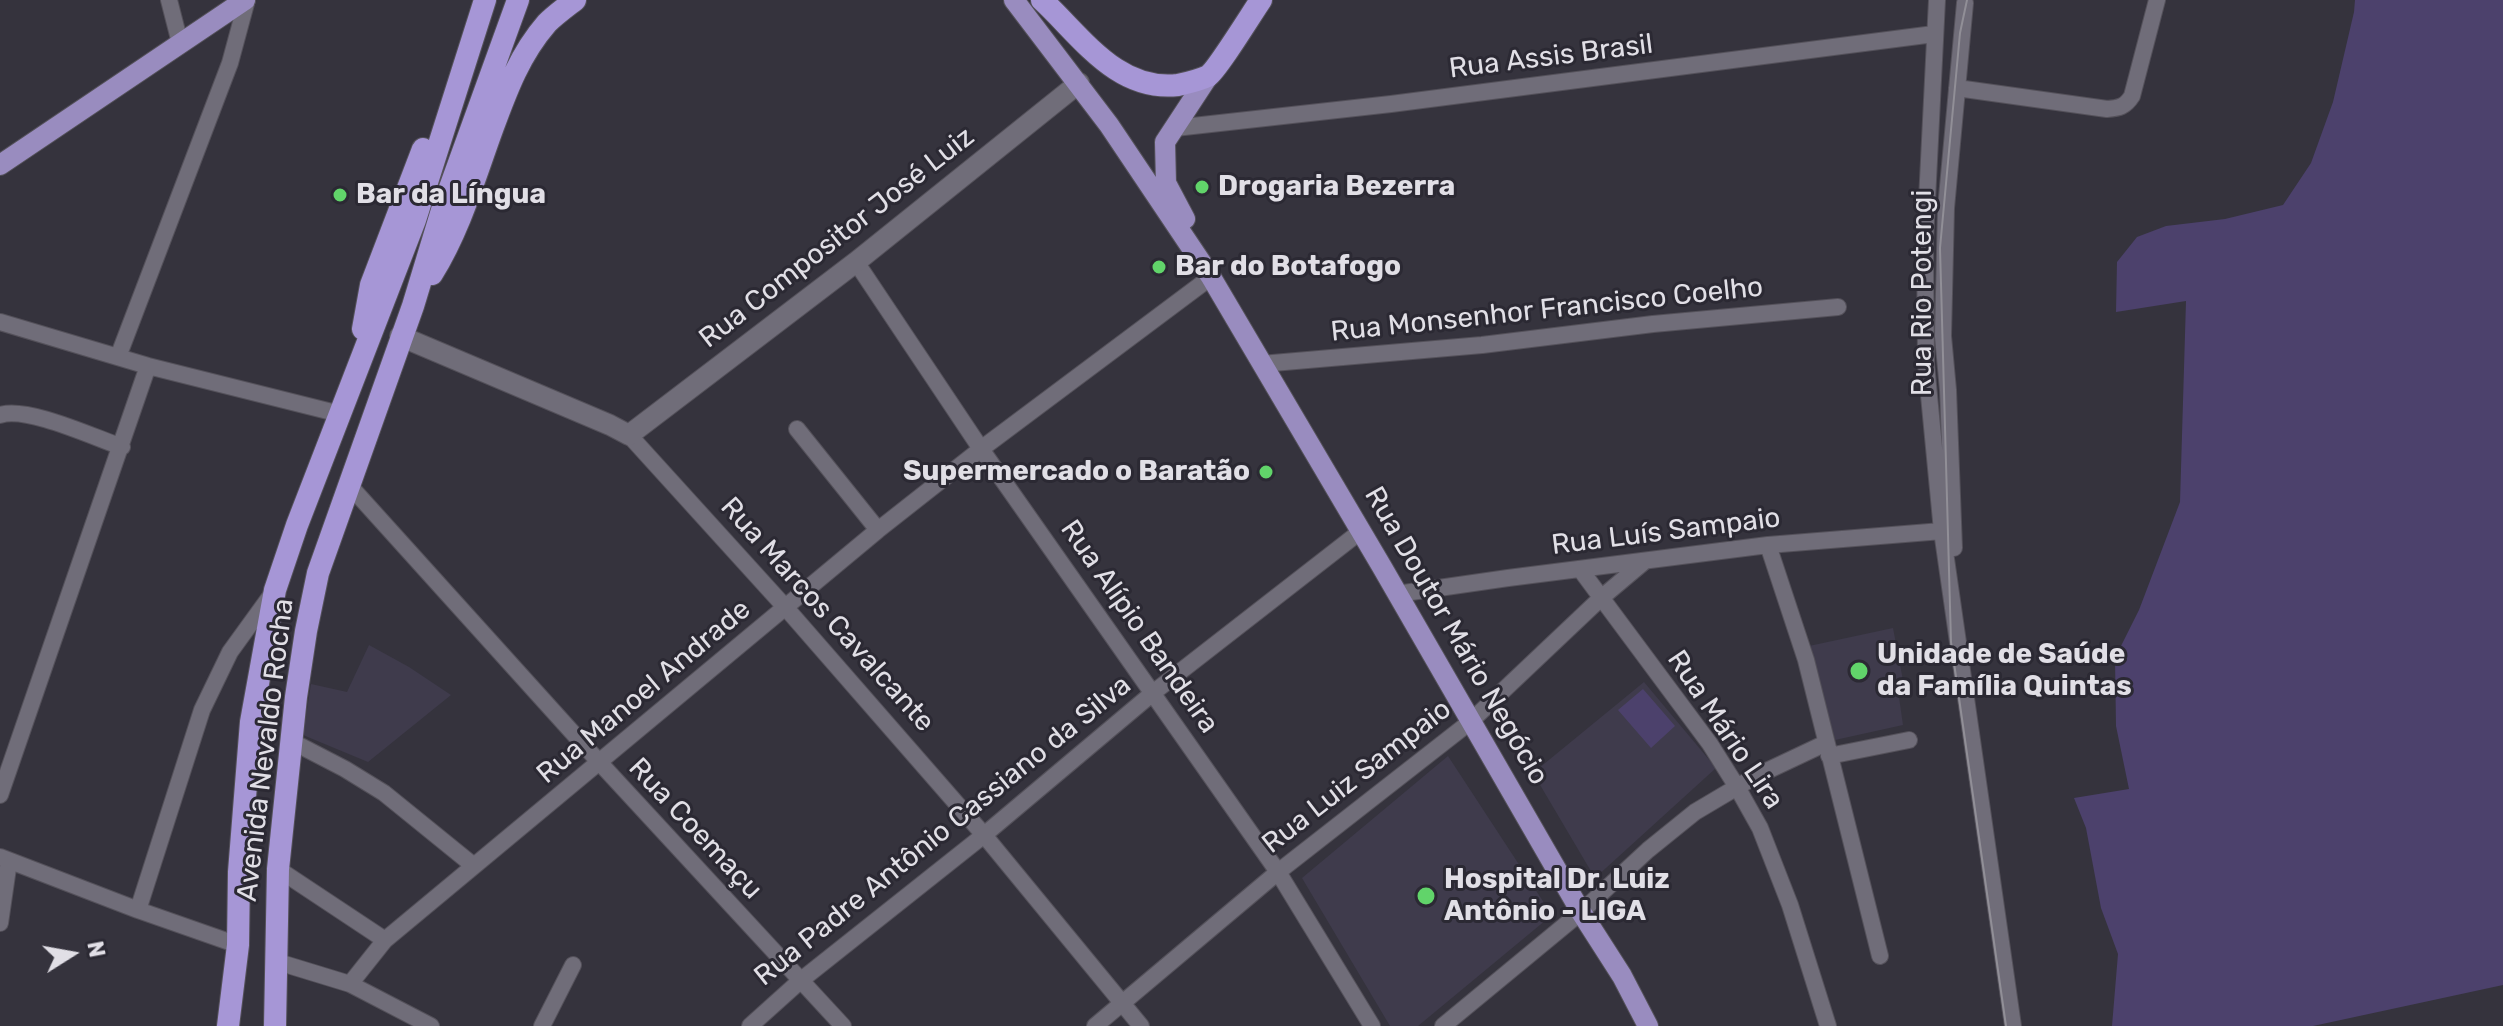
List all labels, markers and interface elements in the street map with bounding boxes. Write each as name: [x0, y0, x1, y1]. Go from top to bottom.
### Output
street label: Rua Assis Brasil: [1447, 28, 1655, 86]
street label: Rua Compositor José Luiz: [693, 120, 981, 356]
place label: Drogaria Bezerra: [1218, 170, 1455, 204]
place label: Bar da Língua: [356, 178, 546, 212]
marker: Drogaria Bezerra: [1193, 178, 1211, 196]
marker: Bar da Língua: [331, 186, 349, 204]
street label: Rua Rio Potengi: [1906, 190, 1940, 396]
place label: Bar do Botafogo: [1175, 250, 1401, 284]
marker: Bar do Botafogo: [1150, 258, 1168, 276]
street label: Rua Monsenhor Francisco Coelho: [1329, 271, 1765, 349]
place label: Supermercado o Baratão: [903, 455, 1250, 489]
marker: Supermercado o Baratão: [1257, 463, 1275, 481]
street label: Rua Doutor Mário Negócio: [1357, 481, 1555, 791]
street label: Rua Marcos Cavalcante: [713, 491, 941, 739]
street label: Rua Luís Sampaio: [1550, 501, 1782, 563]
street label: Rua Alípio Bandeira: [1053, 514, 1225, 740]
street label: Rua Manoel Andrade: [530, 593, 758, 791]
street label: Avenida Nevaldo Rocha: [231, 597, 301, 903]
place label: Unidade de Saúde da Família Quintas: [1877, 638, 2132, 704]
street label: Rua Mário Lira: [1660, 644, 1790, 816]
marker: Unidade de Saúde da Família Quintas: [1848, 660, 1870, 682]
street label: Rua Padre Antônio Cassiano da Silva: [748, 669, 1138, 993]
street label: Rua Luiz Sampaio: [1256, 693, 1458, 861]
street label: Rua Coemaçu: [621, 752, 769, 906]
place label: Hospital Dr. Luiz Antônio - LIGA: [1444, 863, 1670, 929]
marker: Hospital Dr. Luiz Antônio - LIGA: [1415, 885, 1437, 907]
north arrow: [32, 914, 112, 994]
text: N: [81, 939, 111, 960]

